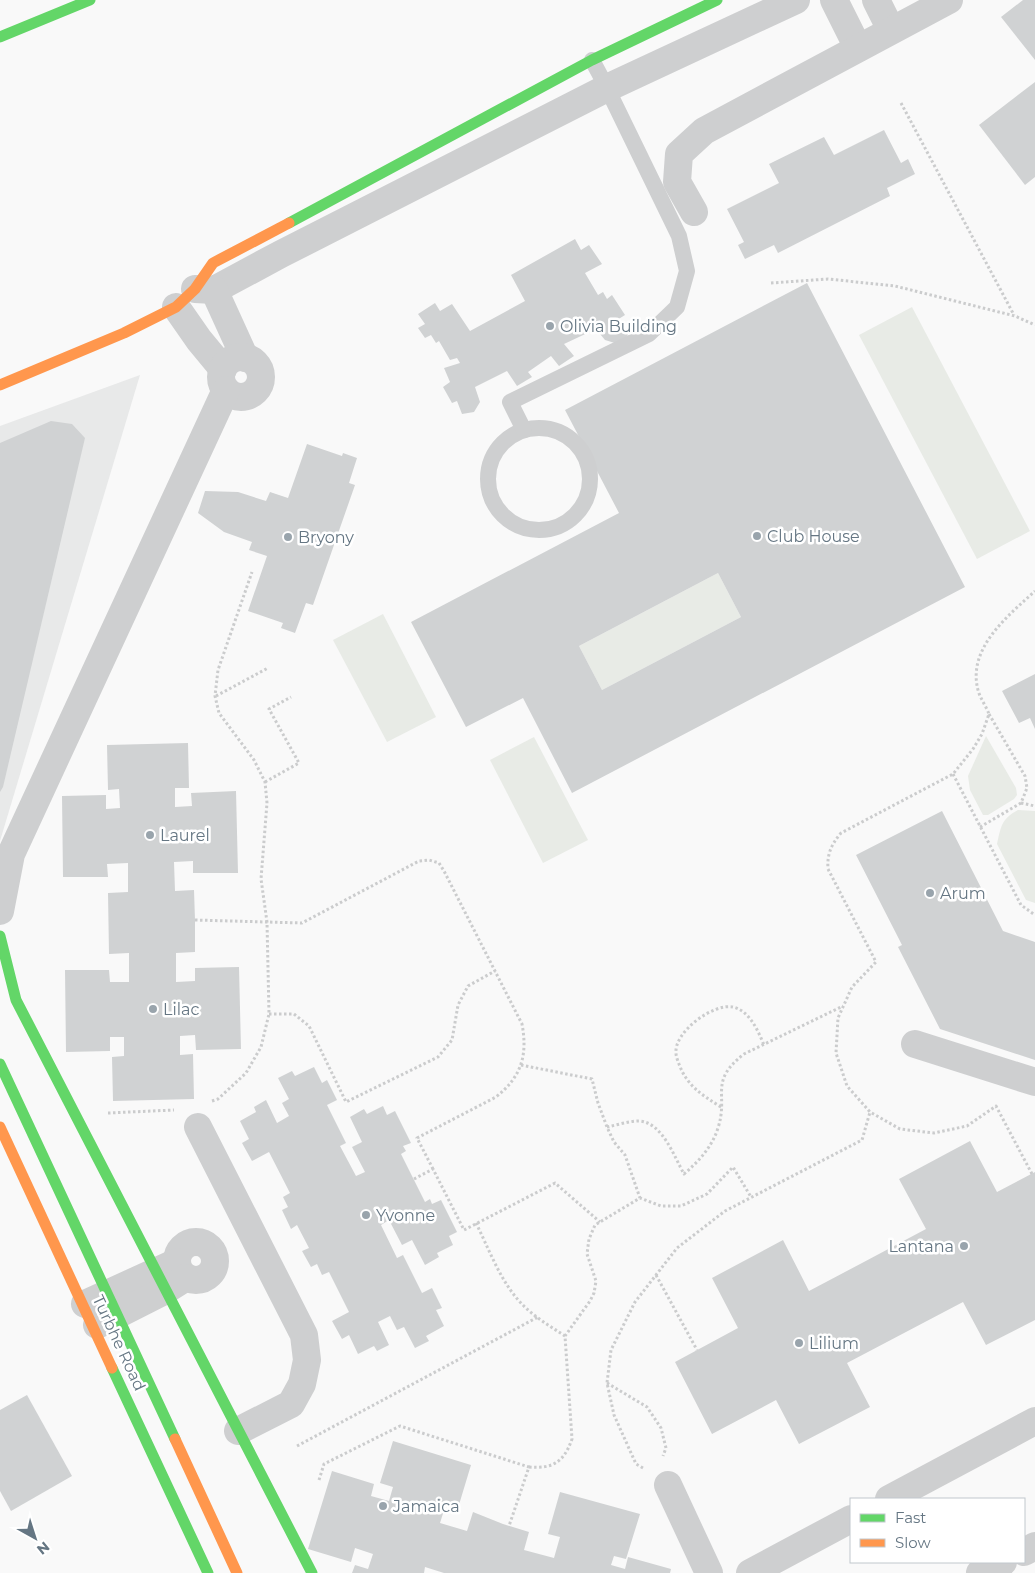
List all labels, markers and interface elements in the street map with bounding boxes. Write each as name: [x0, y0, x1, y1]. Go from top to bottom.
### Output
place label: Olivia Building: [560, 317, 677, 336]
marker: Olivia Building: [544, 320, 556, 332]
place label: Club House: [767, 527, 860, 546]
place label: Bryony: [298, 528, 354, 547]
marker: Club House: [751, 530, 763, 542]
marker: Bryony: [282, 531, 294, 543]
place label: Laurel: [160, 826, 210, 845]
marker: Laurel: [144, 829, 156, 841]
place label: Arum: [940, 884, 986, 903]
marker: Arum: [924, 887, 936, 899]
place label: Lilac: [163, 1000, 199, 1019]
marker: Lilac: [147, 1003, 159, 1015]
place label: Yvonne: [376, 1206, 435, 1225]
marker: Yvonne: [360, 1209, 372, 1221]
place label: Lantana: [888, 1237, 954, 1256]
marker: Lantana: [958, 1240, 970, 1252]
street label: Turbhe Road: [89, 1292, 149, 1394]
place label: Lilium: [809, 1334, 859, 1353]
marker: Lilium: [793, 1337, 805, 1349]
place label: Jamaica: [392, 1497, 460, 1516]
legend: [850, 1498, 1025, 1563]
marker: Jamaica: [377, 1500, 389, 1512]
text: Fast: [895, 1508, 926, 1527]
north arrow: [10, 1513, 60, 1563]
text: Slow: [895, 1533, 931, 1552]
text: N: [33, 1538, 53, 1559]

